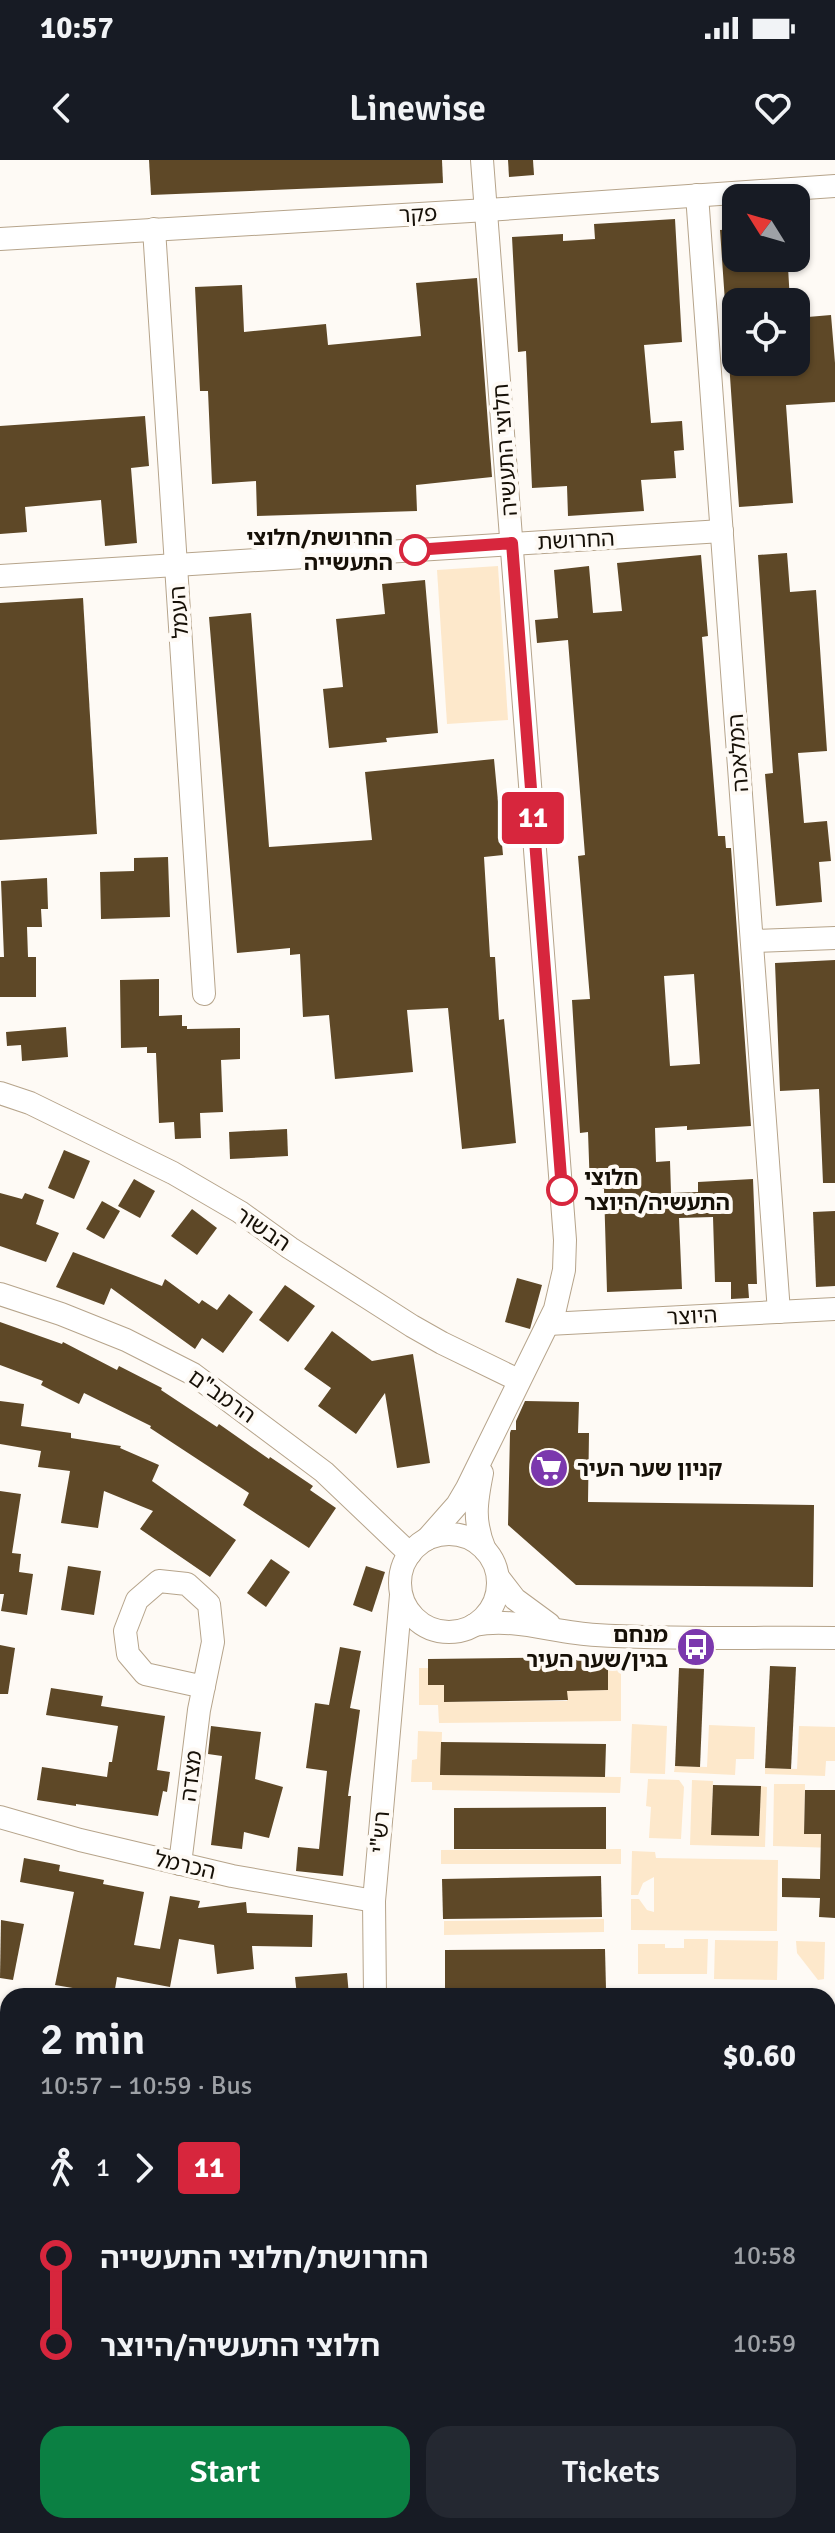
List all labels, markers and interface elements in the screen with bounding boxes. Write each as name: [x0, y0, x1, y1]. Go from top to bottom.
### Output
text: 10:57: [40, 10, 114, 47]
icon: back: [40, 86, 84, 130]
text: Linewise: [349, 86, 486, 131]
icon: heart: [751, 86, 795, 130]
north arrow: [722, 184, 810, 272]
map controls: [722, 184, 810, 376]
street label: פקר: [398, 200, 438, 228]
button: locate: [722, 288, 810, 376]
street label: חלוצי התעשיה: [487, 383, 523, 517]
place label: החרושת/חלוצי התעשייה: [246, 524, 393, 576]
street label: החרושת: [537, 524, 615, 556]
marker: החרושת/חלוצי התעשייה: [400, 535, 430, 565]
street label: העמל: [164, 585, 194, 639]
street label: המלאכה: [722, 713, 754, 793]
line badge: 11: [497, 792, 569, 844]
text: 11: [518, 801, 548, 835]
place label: חלוצי התעשיה/היוצר: [584, 1164, 730, 1216]
marker: חלוצי התעשיה/היוצר: [547, 1175, 577, 1205]
street label: הבשור: [230, 1201, 296, 1257]
street label: היוצר: [666, 1301, 718, 1331]
street label: הרמב"ם: [183, 1363, 261, 1429]
supermarket icon: קניון שער העיר: [528, 1447, 570, 1489]
place label: קניון שער העיר: [577, 1455, 722, 1482]
place label: מנחם בגין/שער העיר: [526, 1621, 668, 1673]
bus stop icon: מנחם בגין/שער העיר: [675, 1626, 717, 1668]
street label: מצדה: [174, 1749, 208, 1803]
street label: רש"י: [365, 1810, 395, 1854]
street label: הכרמל: [152, 1845, 218, 1885]
text: 2 min: [40, 2013, 145, 2067]
text: $0.60: [723, 2038, 796, 2075]
text: 10:57 – 10:59 · Bus: [40, 2070, 252, 2102]
icon: walk: [40, 2146, 84, 2190]
icon: forward: [122, 2146, 166, 2190]
text: 11: [194, 2151, 224, 2185]
text: 1: [96, 2152, 110, 2184]
text: החרושת/חלוצי התעשייה: [100, 2240, 428, 2277]
text: 10:58: [733, 2240, 796, 2272]
text: חלוצי התעשיה/היוצר: [100, 2328, 380, 2365]
text: 10:59: [733, 2328, 796, 2360]
button: Start: [40, 2426, 410, 2518]
button: Tickets: [426, 2426, 796, 2518]

